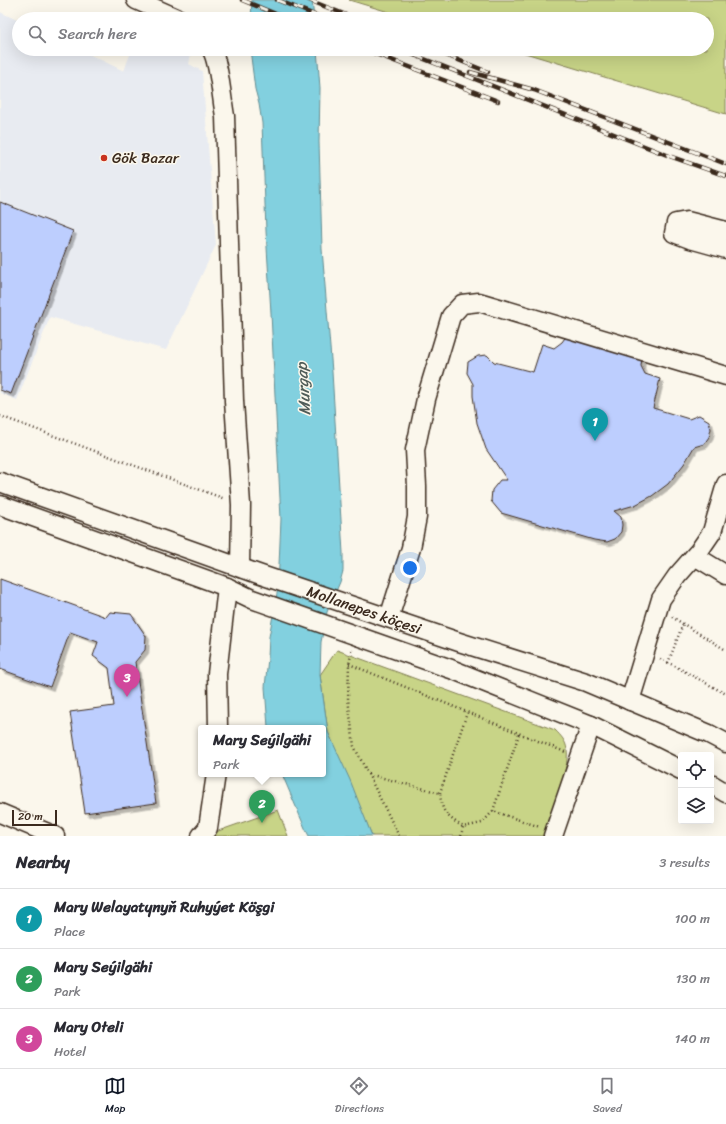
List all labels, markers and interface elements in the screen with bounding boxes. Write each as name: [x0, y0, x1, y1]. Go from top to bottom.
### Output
search box: [12, 12, 714, 56]
text: Search here: [58, 21, 137, 47]
icon: search: [26, 23, 48, 45]
place label: Gök Bazar: [112, 145, 180, 171]
marker: Gök Bazar: [99, 153, 109, 163]
water label: Murgap: [287, 360, 319, 416]
pin: 1: [582, 408, 608, 441]
your location: [400, 558, 420, 578]
street label: Mollanepes köçesi: [303, 578, 426, 642]
pin: 3: [114, 664, 140, 697]
popup: [198, 725, 326, 777]
text: Mary Seýilgähi: [213, 727, 311, 753]
map controls: [678, 752, 714, 824]
button: locate: [678, 752, 714, 788]
text: Park: [213, 753, 240, 776]
button: layers: [678, 788, 714, 824]
pin: 2: [249, 790, 275, 823]
text: 20 m: [18, 807, 43, 826]
scale bar: [12, 808, 57, 827]
text: Nearby: [16, 847, 70, 877]
text: 3 results: [659, 851, 710, 874]
text: Mary Welayatynyň Ruhyýet Köşgi: [54, 894, 274, 920]
text: 1: [26, 907, 32, 930]
text: 100 m: [675, 907, 710, 930]
text: Place: [54, 920, 85, 943]
text: Mary Seýilgähi: [54, 954, 152, 980]
text: 2: [25, 967, 33, 990]
text: 130 m: [676, 967, 710, 990]
text: Park: [54, 980, 81, 1003]
text: Mary Oteli: [54, 1014, 124, 1040]
text: 3: [25, 1027, 33, 1050]
text: 140 m: [675, 1027, 710, 1050]
text: Hotel: [54, 1040, 86, 1063]
tab: Map: [104, 1075, 126, 1118]
tab: Directions: [335, 1075, 384, 1118]
tab: Saved: [593, 1075, 622, 1118]

